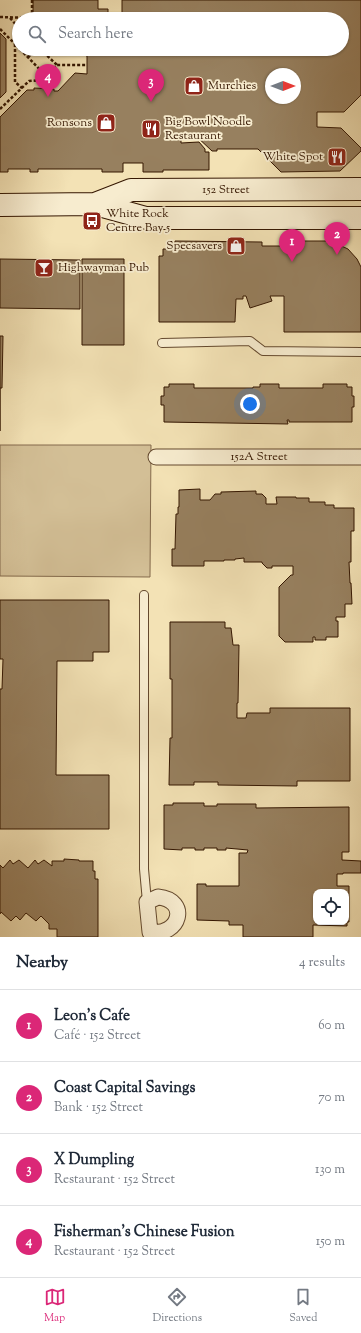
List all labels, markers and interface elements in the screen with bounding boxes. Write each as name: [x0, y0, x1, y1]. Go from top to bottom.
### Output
search box: [12, 12, 349, 56]
icon: search: [26, 23, 48, 45]
text: Search here: [58, 24, 133, 45]
pin: 4: [35, 64, 61, 97]
north arrow: [265, 68, 301, 104]
pin: 3: [138, 69, 164, 102]
shop icon: Murchies: [183, 75, 205, 97]
place label: Murchies: [208, 77, 257, 95]
shop icon: Ronsons: [95, 112, 117, 134]
place label: Big Bowl Noodle Restaurant: [165, 113, 251, 145]
place label: Ronsons: [47, 114, 92, 132]
restaurant icon: Big Bowl Noodle Restaurant: [140, 118, 162, 140]
restaurant icon: White Spot: [326, 146, 348, 168]
place label: White Spot: [263, 148, 323, 166]
street label: 152 Street: [202, 181, 250, 199]
place label: White Rock Centre Bay 5: [106, 205, 170, 237]
bus stop icon: White Rock Centre Bay 5: [81, 210, 103, 232]
pin: 2: [324, 222, 350, 255]
pin: 1: [279, 229, 305, 262]
shop icon: Specsavers: [225, 235, 247, 257]
place label: Specsavers: [166, 237, 222, 255]
bar icon: Highwayman Pub: [33, 257, 55, 279]
place label: Highwayman Pub: [58, 259, 149, 277]
your location: [240, 394, 260, 414]
street label: 152A Street: [230, 448, 288, 466]
map controls: [313, 889, 349, 925]
button: locate: [313, 889, 349, 925]
text: Nearby: [16, 951, 68, 975]
text: 4 results: [299, 954, 345, 972]
text: Leon's Cafe: [54, 1006, 130, 1027]
text: 1: [27, 1017, 31, 1035]
text: 60 m: [318, 1017, 345, 1035]
text: Café · 152 Street: [54, 1027, 141, 1045]
text: Coast Capital Savings: [54, 1078, 195, 1099]
text: 2: [26, 1089, 32, 1107]
text: 70 m: [318, 1089, 345, 1107]
text: Bank · 152 Street: [54, 1099, 143, 1117]
text: X Dumpling: [54, 1150, 134, 1171]
text: 3: [26, 1161, 32, 1179]
text: 130 m: [315, 1161, 345, 1179]
text: Restaurant · 152 Street: [54, 1171, 175, 1189]
text: Fisherman's Chinese Fusion: [54, 1222, 235, 1243]
text: 4: [26, 1233, 32, 1251]
text: 150 m: [316, 1233, 345, 1251]
text: Restaurant · 152 Street: [54, 1243, 175, 1261]
tab: Map: [44, 1286, 66, 1326]
tab: Directions: [153, 1286, 202, 1326]
tab: Saved: [289, 1286, 317, 1326]

